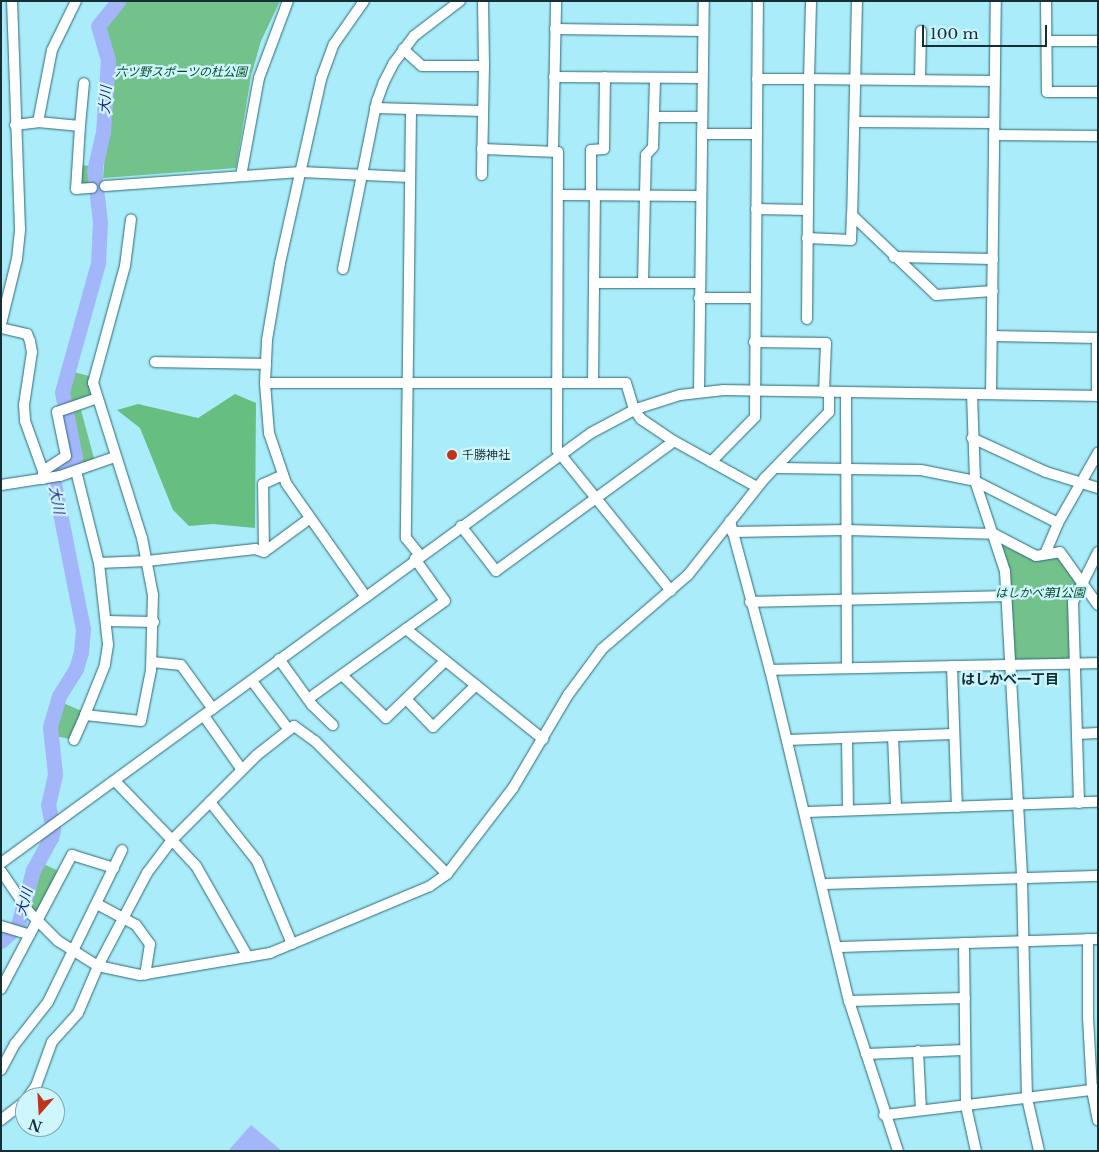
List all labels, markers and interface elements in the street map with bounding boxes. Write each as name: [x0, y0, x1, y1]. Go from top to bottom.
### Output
scale bar: [924, 15, 1049, 47]
text: 100 m: [930, 24, 979, 43]
park label: 六ツ野スポーツの杜公園: [115, 65, 247, 79]
water label: 大川: [96, 85, 114, 115]
place label: 千勝神社: [462, 448, 510, 462]
marker: 千勝神社: [446, 449, 458, 461]
water label: 大川: [46, 485, 68, 515]
park label: はしかべ第1公園: [995, 586, 1085, 600]
district label: はしかべ一丁目: [961, 671, 1059, 687]
water label: 大川: [12, 886, 36, 918]
north arrow: [15, 1087, 65, 1137]
text: N: [26, 1115, 45, 1136]

